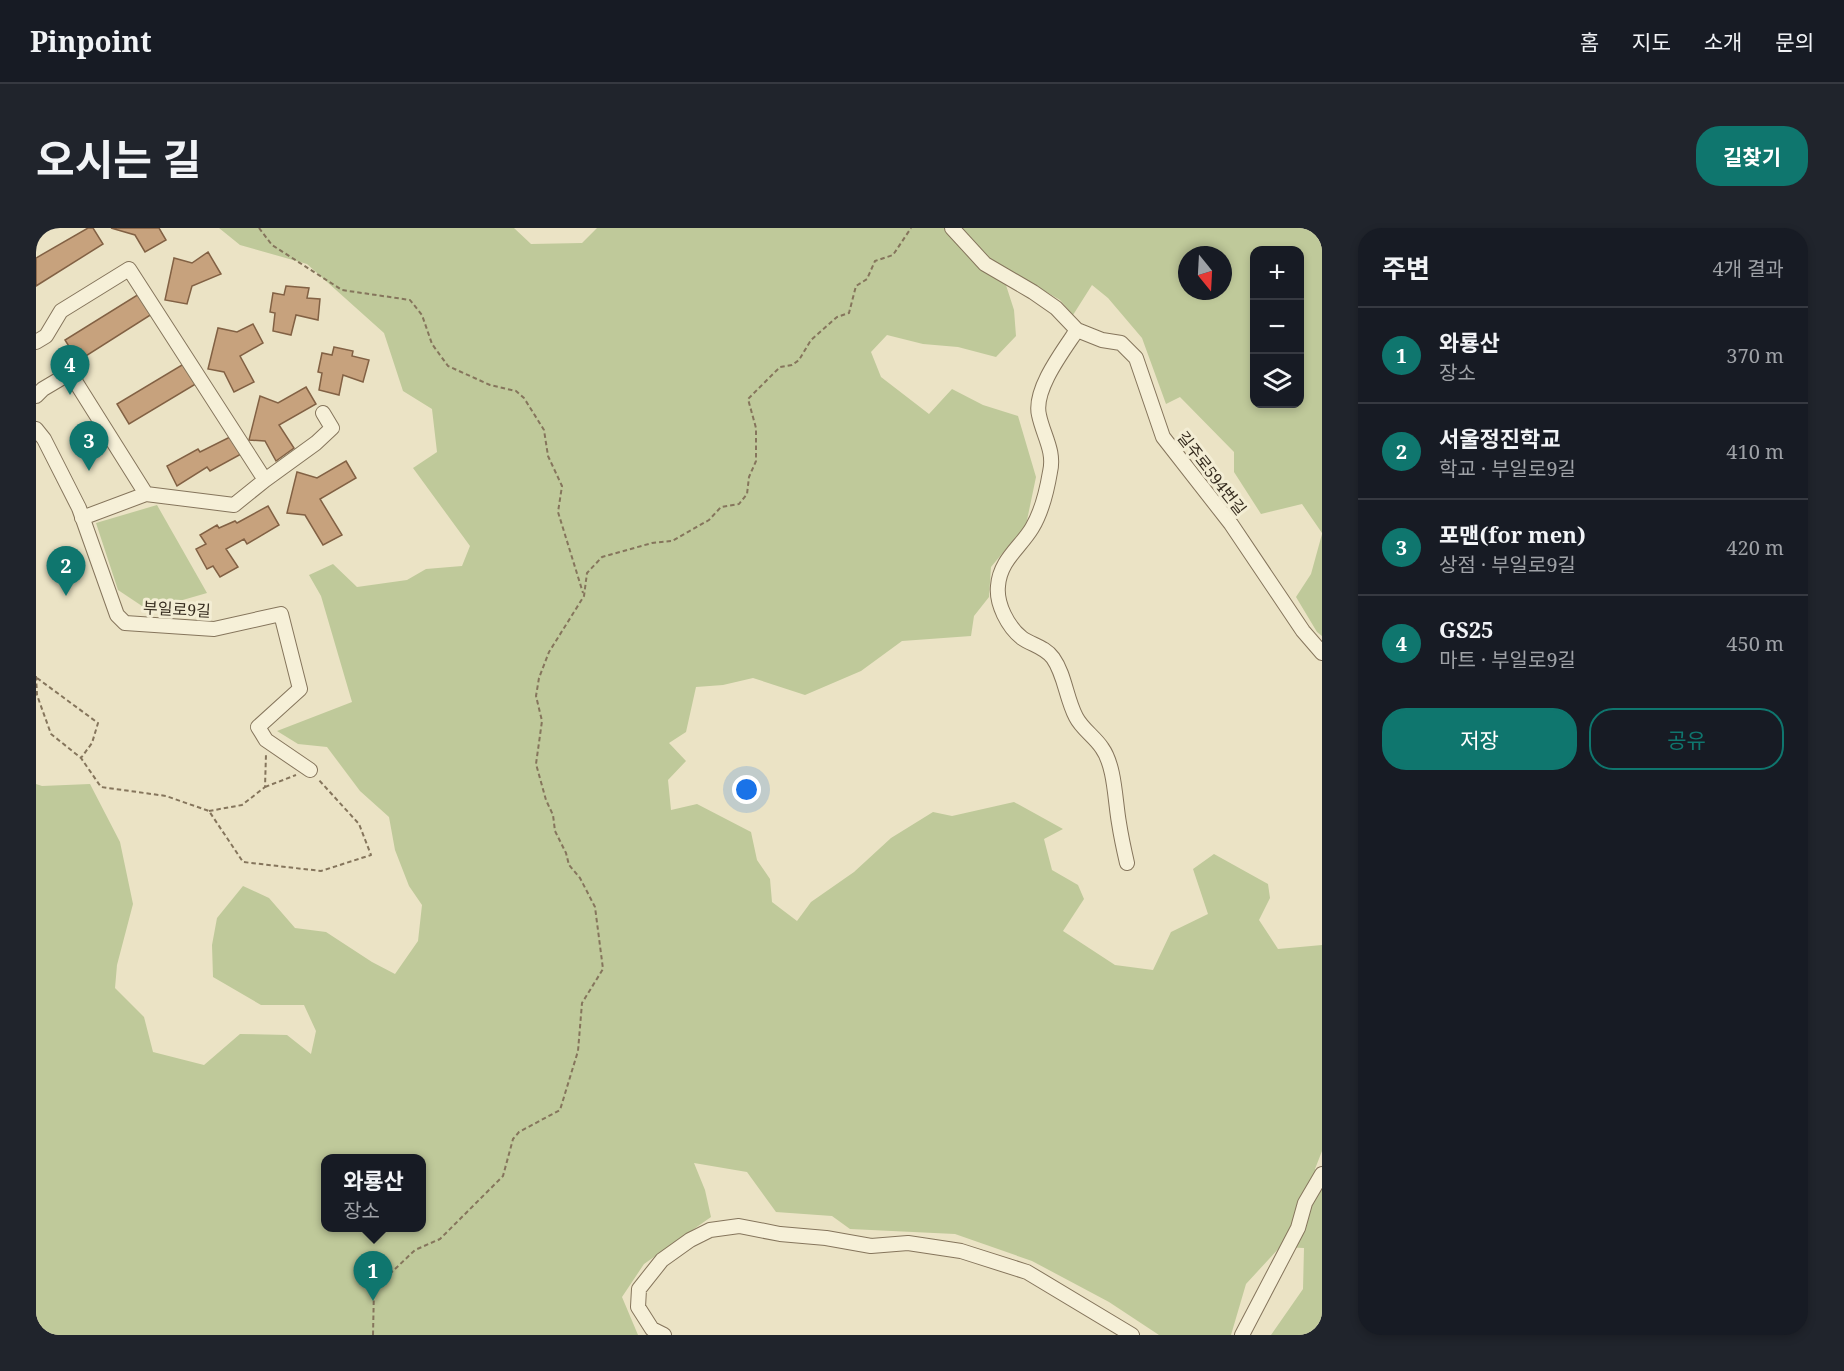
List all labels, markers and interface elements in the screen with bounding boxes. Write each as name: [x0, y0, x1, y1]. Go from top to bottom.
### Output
text: Pinpoint: [30, 22, 152, 60]
text: 홈: [1580, 28, 1599, 56]
text: 지도: [1632, 28, 1671, 56]
text: 소개: [1704, 28, 1742, 56]
text: 문의: [1775, 28, 1814, 56]
button: 길찾기: [1696, 126, 1808, 186]
text: 오시는 길: [36, 130, 201, 187]
north arrow: [1178, 246, 1232, 300]
map controls: [1250, 246, 1304, 408]
button: +: [1250, 246, 1304, 300]
text: 주변: [1382, 250, 1430, 286]
text: 4개 결과: [1712, 255, 1784, 282]
button: −: [1250, 300, 1304, 354]
text: 와룡산: [1439, 327, 1500, 357]
text: 1: [1396, 342, 1407, 369]
text: 370 m: [1726, 342, 1784, 369]
pin: 4: [51, 346, 90, 395]
button: layers: [1250, 354, 1304, 408]
text: 장소: [1439, 359, 1476, 386]
pin: 3: [70, 422, 108, 471]
text: 서울정진학교: [1439, 423, 1560, 453]
street label: 길주로594번길: [1172, 427, 1252, 519]
text: 2: [1396, 438, 1407, 465]
text: 410 m: [1726, 438, 1784, 465]
text: 학교 · 부일로9길: [1439, 455, 1576, 482]
text: 포맨(for men): [1439, 519, 1586, 549]
text: 3: [1396, 534, 1407, 561]
text: 420 m: [1726, 534, 1784, 561]
pin: 2: [46, 546, 86, 596]
text: 상점 · 부일로9길: [1439, 551, 1576, 578]
street label: 부일로9길: [143, 596, 211, 622]
text: GS25: [1439, 614, 1494, 644]
text: 4: [1396, 630, 1407, 657]
text: 450 m: [1726, 630, 1784, 657]
text: 마트 · 부일로9길: [1439, 646, 1576, 673]
button: 저장: [1382, 708, 1577, 770]
button: 공유: [1589, 708, 1784, 770]
your location: [732, 775, 761, 804]
popup: [321, 1154, 426, 1232]
text: 와룡산: [343, 1165, 404, 1195]
text: 장소: [343, 1197, 380, 1224]
pin: 1: [354, 1252, 392, 1301]

